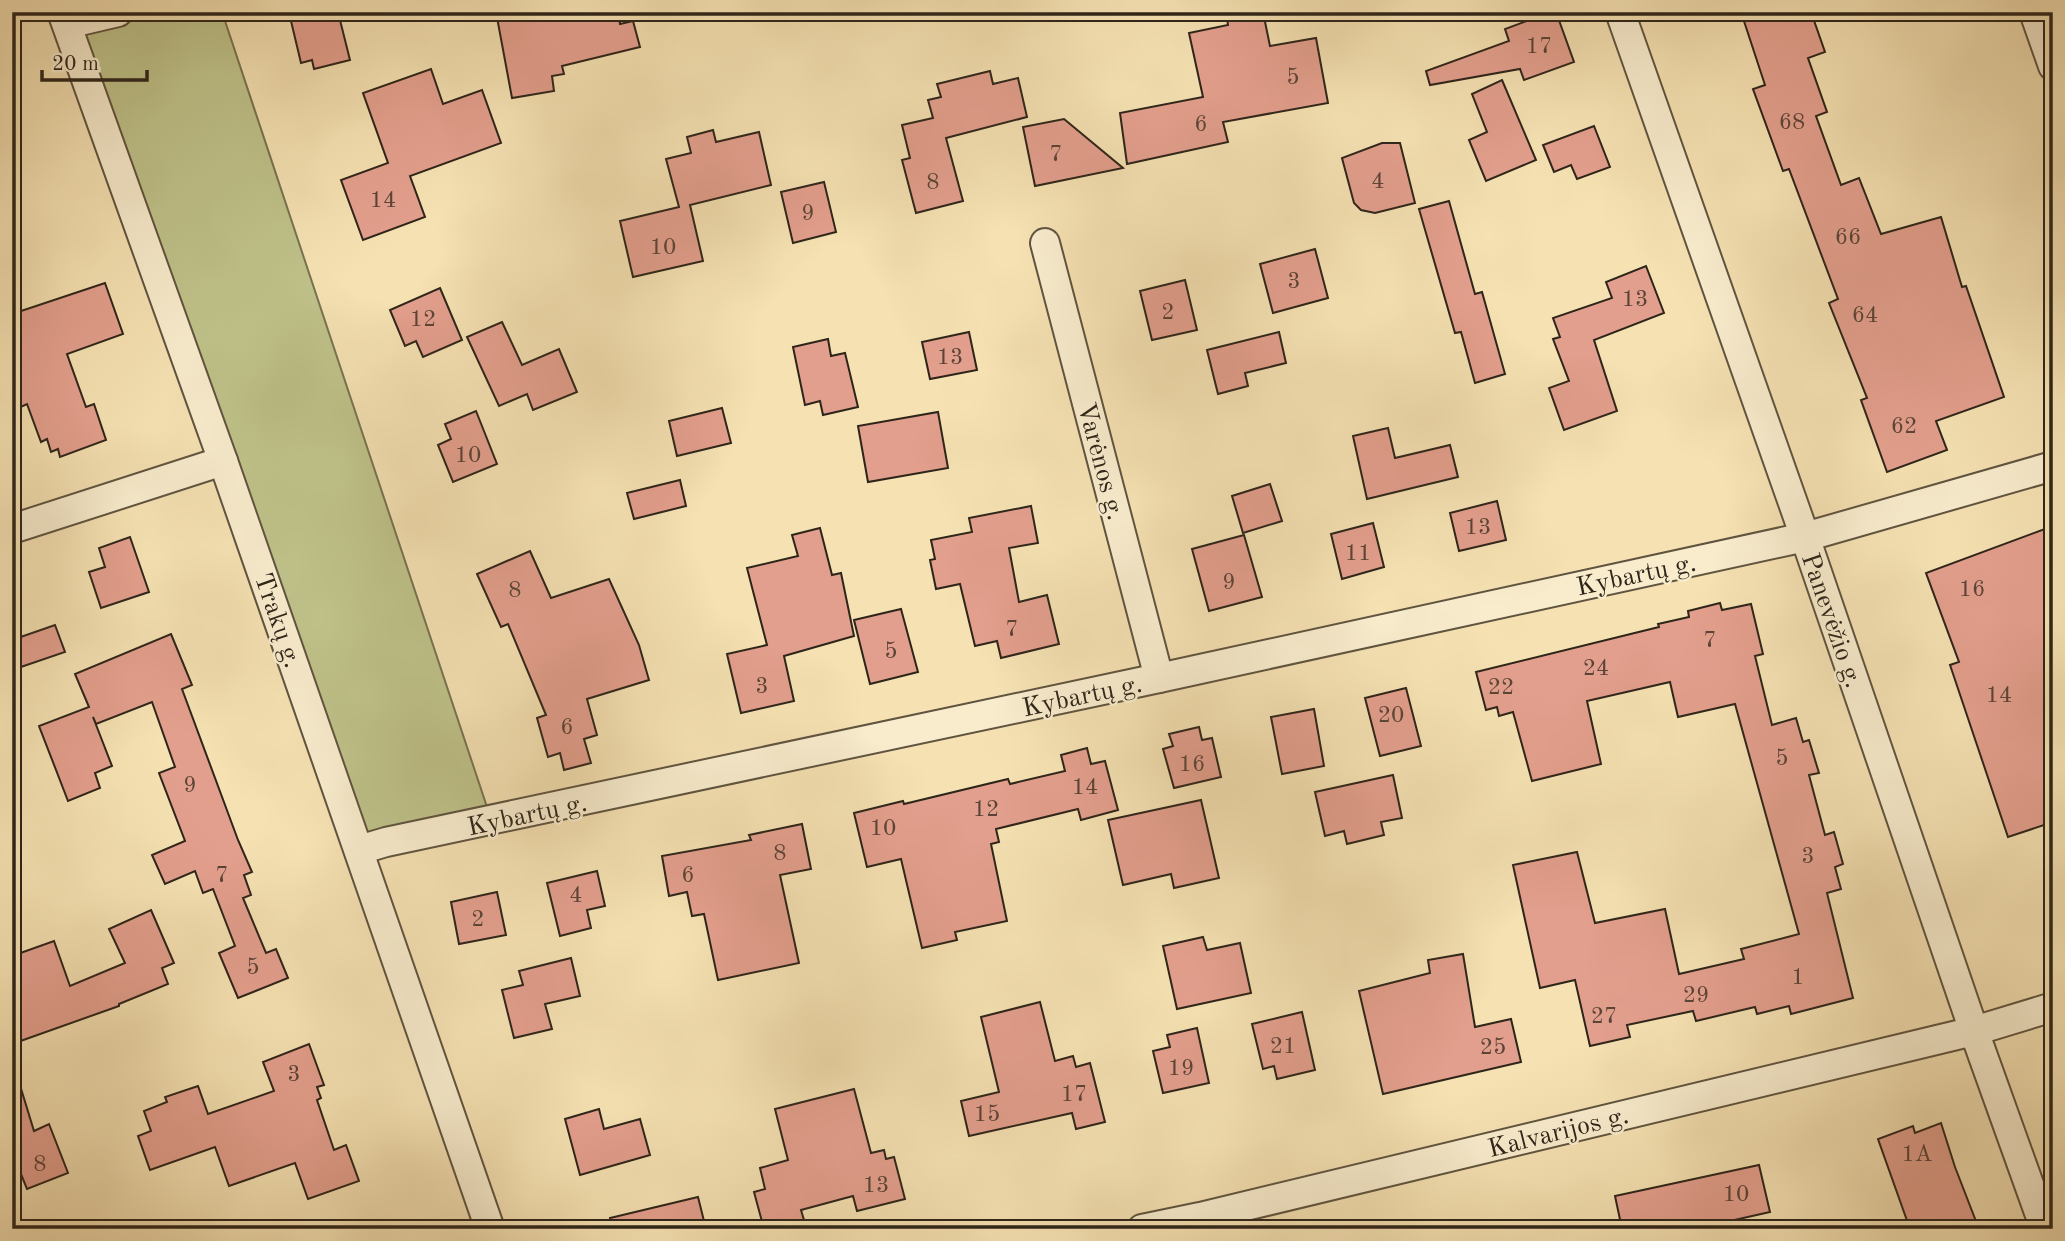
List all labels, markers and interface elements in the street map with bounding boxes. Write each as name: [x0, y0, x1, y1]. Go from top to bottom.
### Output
house number: 17: [1526, 35, 1552, 58]
scale bar: [42, 38, 147, 82]
text: 20 m: [52, 54, 99, 75]
house number: 5: [1286, 66, 1300, 89]
house number: 68: [1779, 111, 1805, 134]
house number: 6: [1194, 113, 1208, 136]
house number: 7: [1049, 143, 1063, 166]
house number: 4: [1371, 170, 1385, 193]
house number: 8: [926, 171, 940, 194]
house number: 14: [370, 189, 396, 212]
house number: 9: [801, 202, 815, 225]
house number: 66: [1835, 226, 1861, 249]
house number: 10: [650, 236, 676, 259]
house number: 3: [1287, 270, 1301, 293]
house number: 13: [1622, 288, 1648, 311]
house number: 2: [1161, 301, 1175, 324]
house number: 64: [1852, 304, 1878, 327]
house number: 12: [410, 308, 436, 331]
house number: 13: [937, 346, 963, 369]
street label: Varėnos g.: [1072, 400, 1128, 523]
house number: 62: [1891, 415, 1917, 438]
house number: 10: [455, 444, 481, 467]
house number: 13: [1465, 516, 1491, 539]
house number: 11: [1345, 542, 1371, 565]
street label: Panevėžio g.: [1796, 550, 1866, 691]
street label: Kybartų g.: [1574, 551, 1699, 601]
street label: Trakų g.: [249, 570, 305, 671]
house number: 9: [1222, 571, 1236, 594]
house number: 16: [1959, 578, 1985, 601]
house number: 8: [508, 579, 522, 602]
house number: 7: [1005, 618, 1019, 641]
house number: 7: [1703, 629, 1717, 652]
house number: 5: [884, 640, 898, 663]
house number: 24: [1583, 657, 1609, 680]
street label: Kybartų g.: [1020, 672, 1145, 722]
house number: 3: [755, 675, 769, 698]
house number: 22: [1488, 676, 1514, 699]
house number: 14: [1986, 684, 2012, 707]
house number: 20: [1378, 704, 1404, 727]
house number: 6: [560, 716, 574, 739]
house number: 5: [1775, 747, 1789, 770]
house number: 16: [1179, 753, 1205, 776]
house number: 9: [183, 774, 197, 797]
house number: 14: [1072, 776, 1098, 799]
street label: Kybartų g.: [465, 791, 590, 841]
house number: 12: [973, 798, 999, 821]
house number: 10: [870, 817, 896, 840]
house number: 8: [773, 842, 787, 865]
house number: 3: [1801, 845, 1815, 868]
house number: 7: [215, 864, 229, 887]
house number: 6: [681, 864, 695, 887]
house number: 4: [569, 884, 583, 907]
house number: 2: [471, 908, 485, 931]
house number: 5: [246, 956, 260, 979]
house number: 1: [1791, 966, 1805, 989]
house number: 29: [1683, 984, 1709, 1007]
house number: 27: [1591, 1005, 1617, 1028]
house number: 21: [1270, 1035, 1296, 1058]
house number: 25: [1480, 1036, 1506, 1059]
house number: 19: [1168, 1057, 1194, 1080]
house number: 3: [287, 1063, 301, 1086]
house number: 17: [1061, 1083, 1087, 1106]
house number: 15: [974, 1103, 1000, 1126]
street label: Kalvarijos g.: [1485, 1103, 1632, 1163]
house number: 1A: [1902, 1143, 1933, 1166]
house number: 8: [33, 1153, 47, 1176]
house number: 13: [863, 1174, 889, 1197]
house number: 10: [1723, 1183, 1749, 1206]

